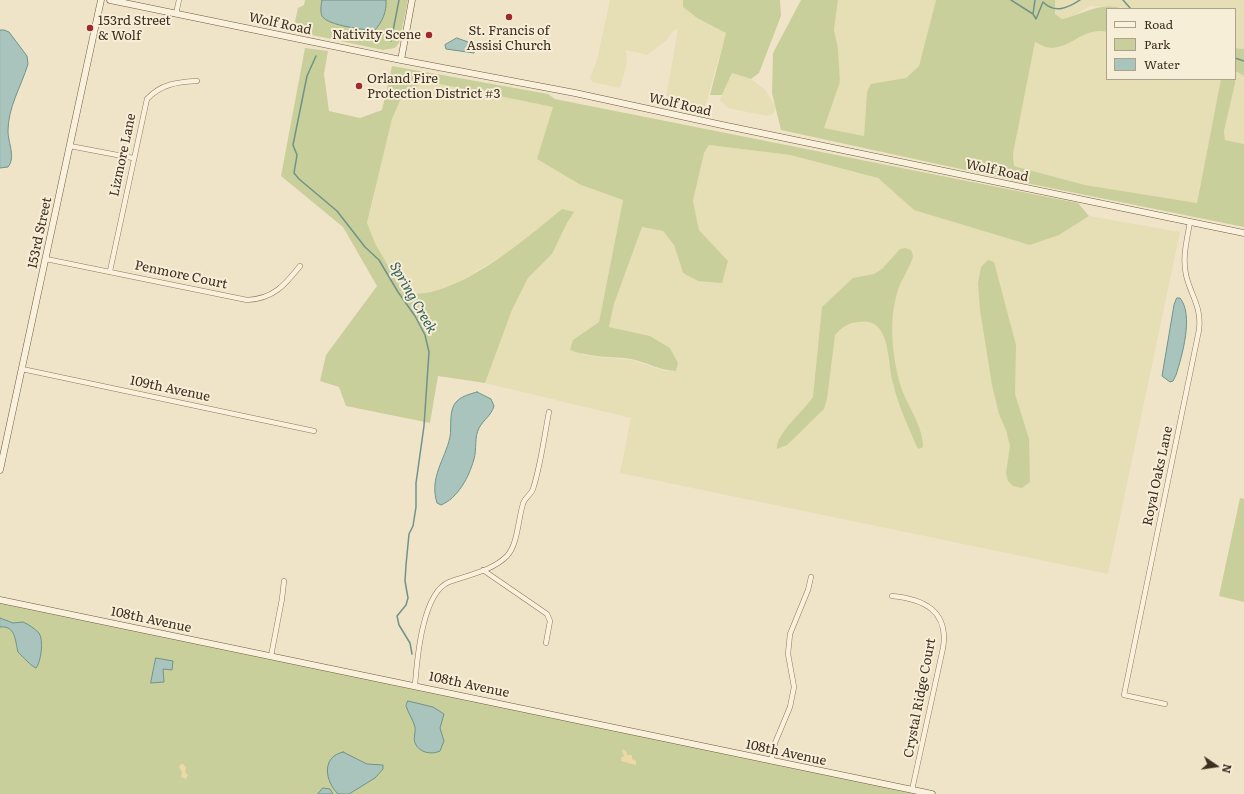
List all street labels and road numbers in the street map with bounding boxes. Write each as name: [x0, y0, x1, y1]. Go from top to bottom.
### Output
street label: Wolf Road: [247, 10, 313, 38]
street label: Wolf Road: [647, 90, 713, 120]
street label: Lizmore Lane: [107, 112, 139, 198]
street label: Wolf Road: [964, 157, 1030, 185]
street label: 153rd Street: [25, 196, 55, 270]
street label: Penmore Court: [133, 258, 229, 292]
street label: 109th Avenue: [128, 373, 212, 405]
street label: Royal Oaks Lane: [1140, 425, 1176, 527]
street label: 108th Avenue: [109, 604, 193, 636]
street label: Crystal Ridge Court: [901, 637, 939, 759]
street label: 108th Avenue: [427, 669, 511, 701]
street label: 108th Avenue: [744, 737, 828, 769]

